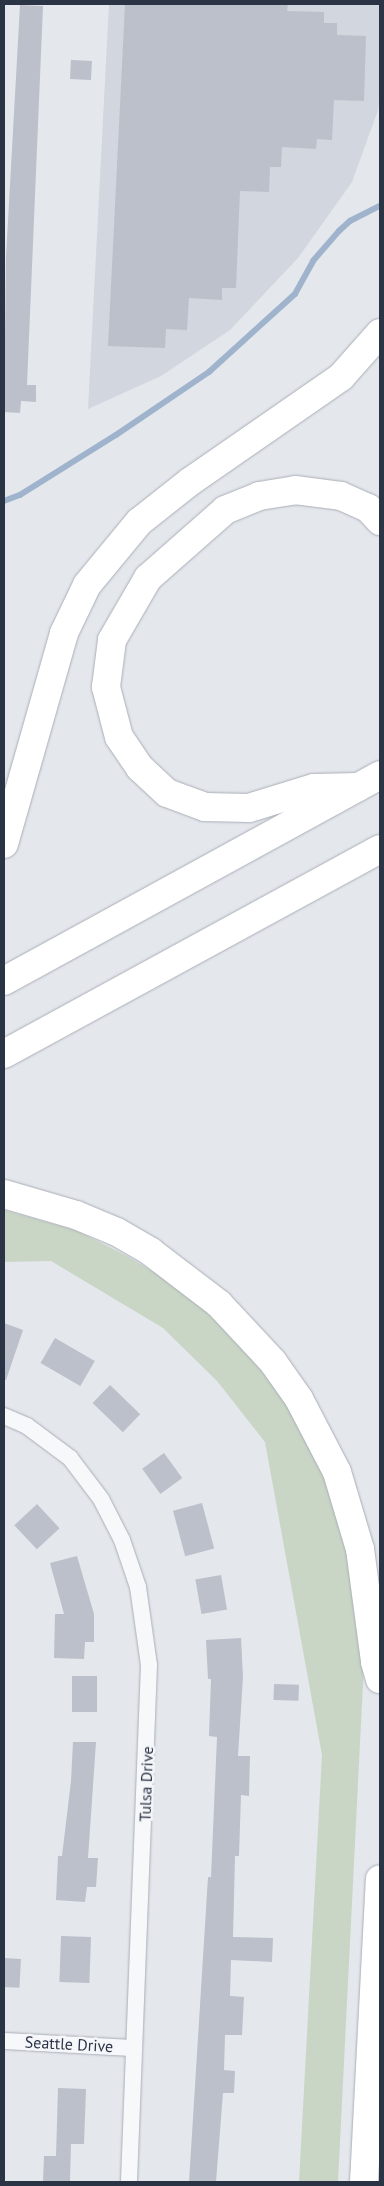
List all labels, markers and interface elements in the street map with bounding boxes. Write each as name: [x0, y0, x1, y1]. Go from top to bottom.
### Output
street label: Tulsa Drive: [135, 1746, 157, 1822]
street label: Seattle Drive: [24, 2032, 114, 2056]

